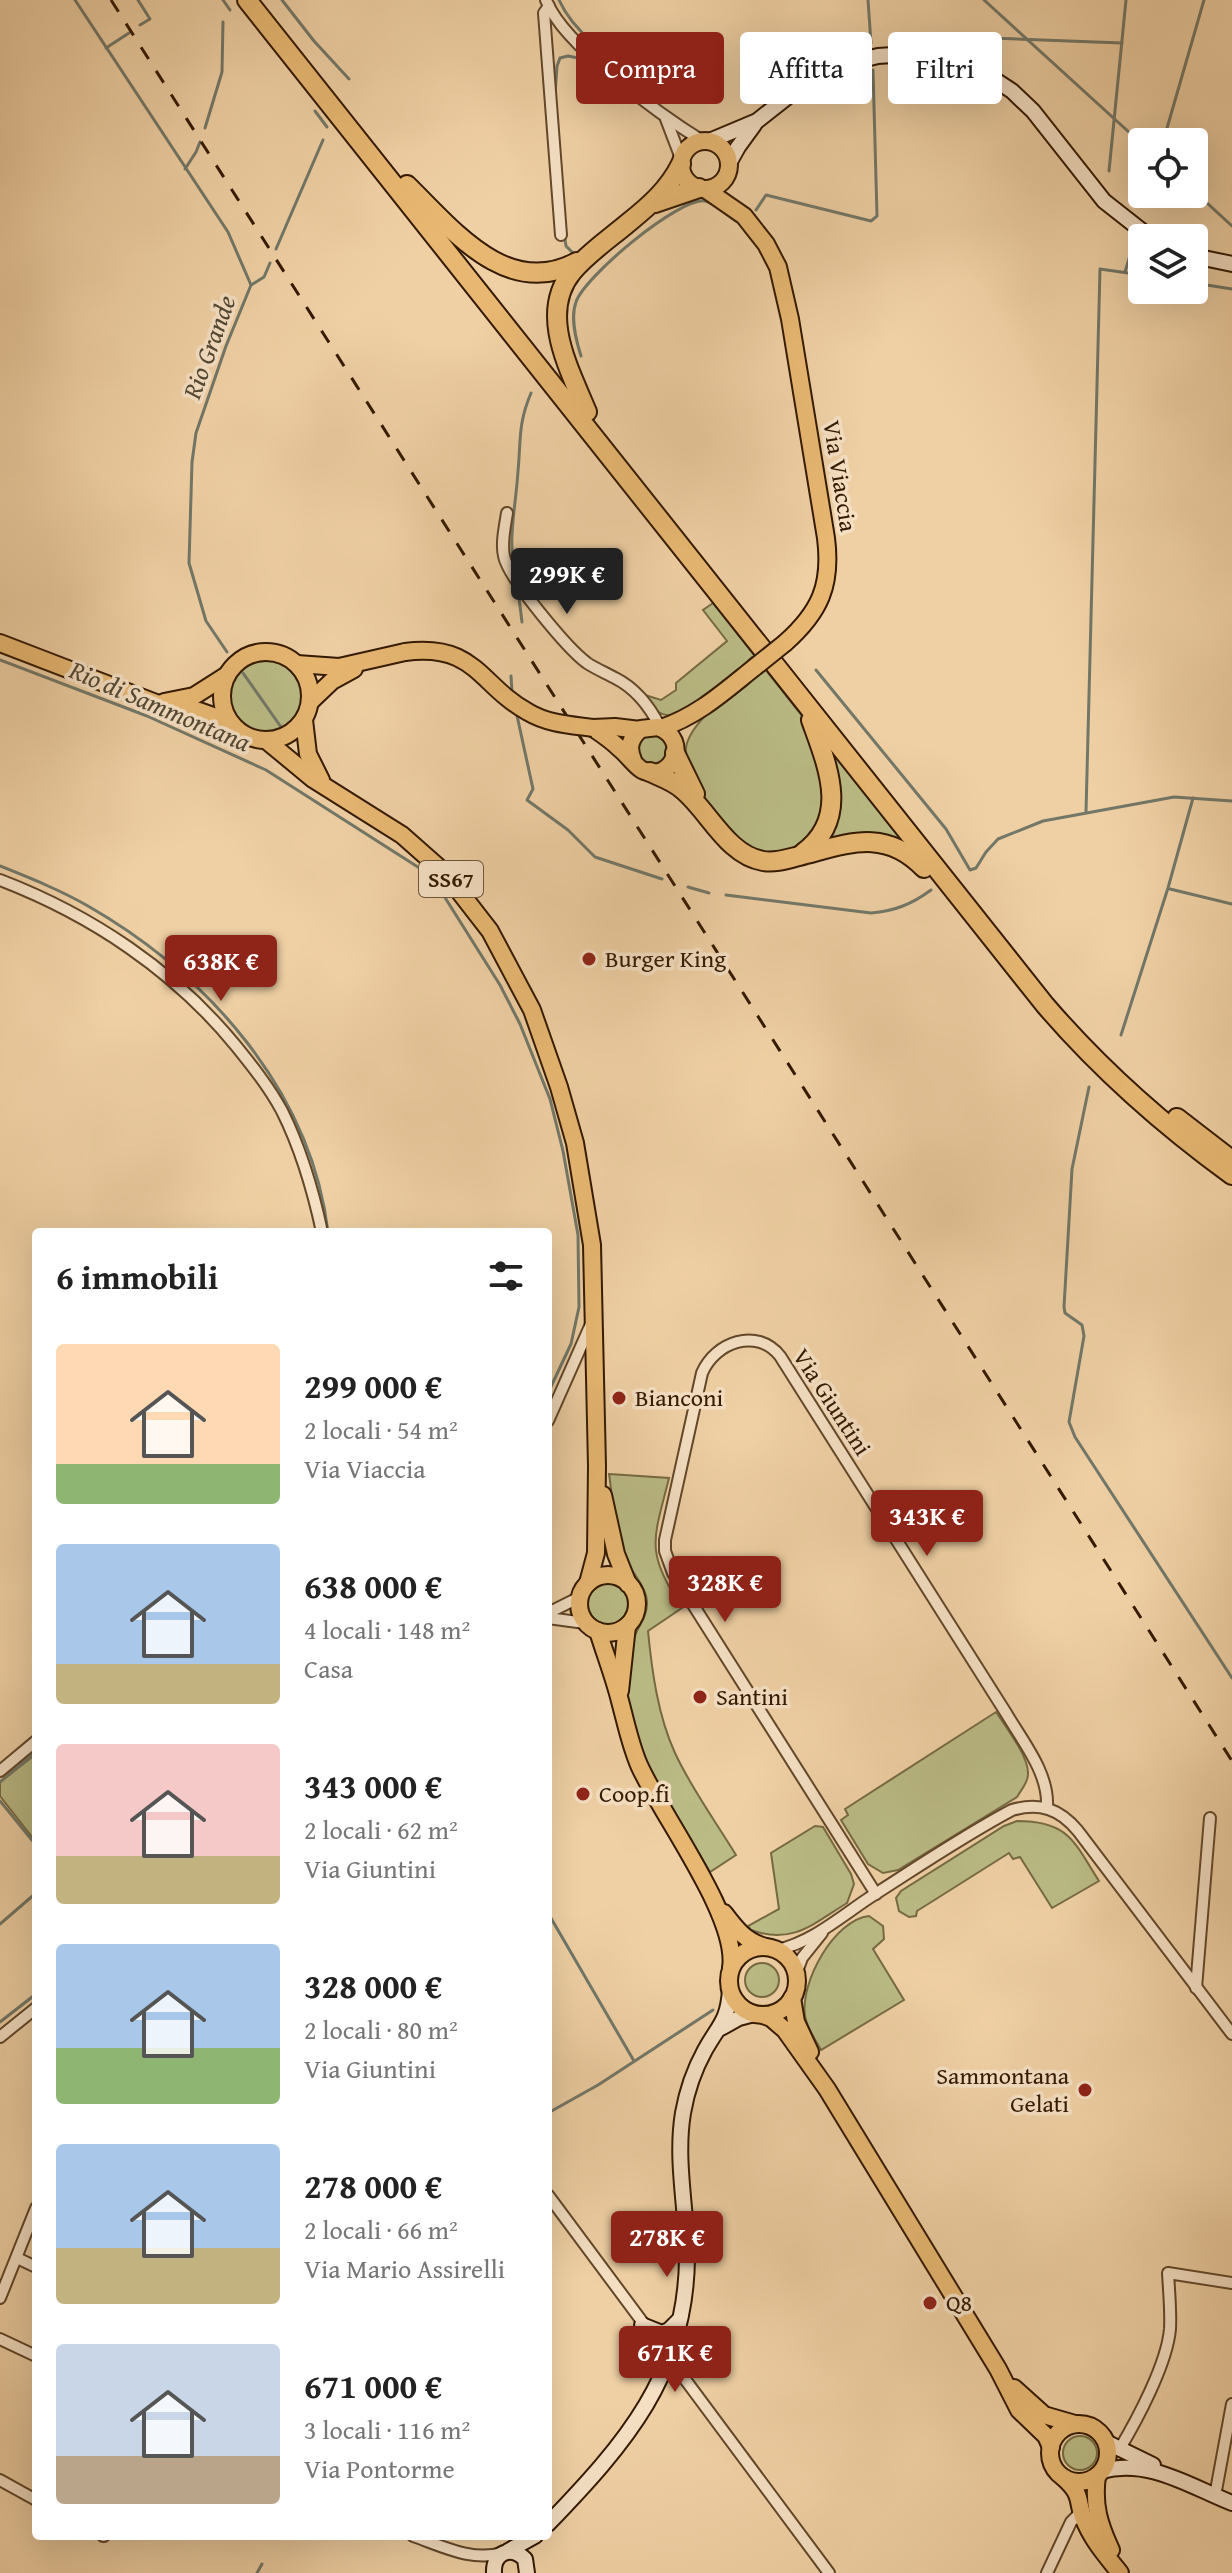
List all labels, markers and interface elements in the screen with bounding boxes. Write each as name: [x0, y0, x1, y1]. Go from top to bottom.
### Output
chip: Compra: [576, 32, 724, 104]
chip: Affitta: [740, 32, 872, 104]
chip: Filtri: [888, 32, 1002, 104]
map controls: [1128, 128, 1208, 304]
button: locate: [1128, 128, 1208, 208]
button: layers: [1128, 224, 1208, 304]
water label: Rio Grande: [171, 289, 245, 405]
street label: Via Viaccia: [814, 418, 867, 535]
pin: 299K €: [502, 548, 632, 616]
text: 299K €: [529, 554, 605, 593]
water label: Rio di Sammontana: [63, 650, 257, 761]
road number: SS67: [419, 861, 483, 897]
pin: 638K €: [156, 935, 286, 1003]
text: 638K €: [183, 941, 259, 980]
place label: Burger King: [605, 941, 726, 976]
marker: Burger King: [580, 950, 598, 968]
text: 6 immobili: [56, 1252, 218, 1301]
icon: filters: [484, 1254, 528, 1298]
street label: Via Giuntini: [785, 1341, 880, 1463]
text: 299 000 €: [304, 1361, 442, 1410]
icon: home: [120, 1376, 216, 1472]
place label: Bianconi: [635, 1380, 724, 1415]
marker: Bianconi: [610, 1389, 628, 1407]
text: 2 locali · 54 m²: [304, 1410, 458, 1449]
text: Via Viaccia: [304, 1449, 426, 1488]
pin: 343K €: [862, 1490, 992, 1558]
text: 343K €: [889, 1496, 965, 1535]
pin: 328K €: [660, 1556, 790, 1624]
text: 638 000 €: [304, 1561, 442, 1610]
text: 328K €: [687, 1562, 763, 1601]
icon: home: [120, 1576, 216, 1672]
text: 4 locali · 148 m²: [304, 1610, 470, 1649]
text: Casa: [304, 1649, 353, 1688]
place label: Santini: [716, 1679, 788, 1714]
marker: Santini: [691, 1688, 709, 1706]
text: 343 000 €: [304, 1761, 442, 1810]
icon: home: [120, 1776, 216, 1872]
place label: Coop.fi: [599, 1776, 670, 1811]
marker: Coop.fi: [574, 1785, 592, 1803]
text: 2 locali · 62 m²: [304, 1810, 458, 1849]
text: Via Giuntini: [304, 1849, 436, 1888]
text: 328 000 €: [304, 1961, 442, 2010]
icon: home: [120, 1976, 216, 2072]
text: 2 locali · 80 m²: [304, 2010, 458, 2049]
text: Via Giuntini: [304, 2049, 436, 2088]
place label: Sammontana Gelati: [936, 2058, 1070, 2121]
marker: Sammontana Gelati: [1076, 2081, 1094, 2099]
text: 278 000 €: [304, 2161, 442, 2210]
icon: home: [120, 2176, 216, 2272]
text: 2 locali · 66 m²: [304, 2210, 458, 2249]
pin: 278K €: [602, 2211, 732, 2279]
text: 278K €: [629, 2217, 705, 2256]
text: Via Mario Assirelli: [304, 2249, 505, 2288]
place label: Q8: [946, 2285, 972, 2320]
marker: Q8: [921, 2294, 939, 2312]
pin: 671K €: [610, 2326, 740, 2394]
text: 671K €: [637, 2332, 713, 2371]
text: 671 000 €: [304, 2361, 442, 2410]
icon: home: [120, 2376, 216, 2472]
text: 3 locali · 116 m²: [304, 2410, 470, 2449]
text: Via Pontorme: [304, 2449, 455, 2488]

